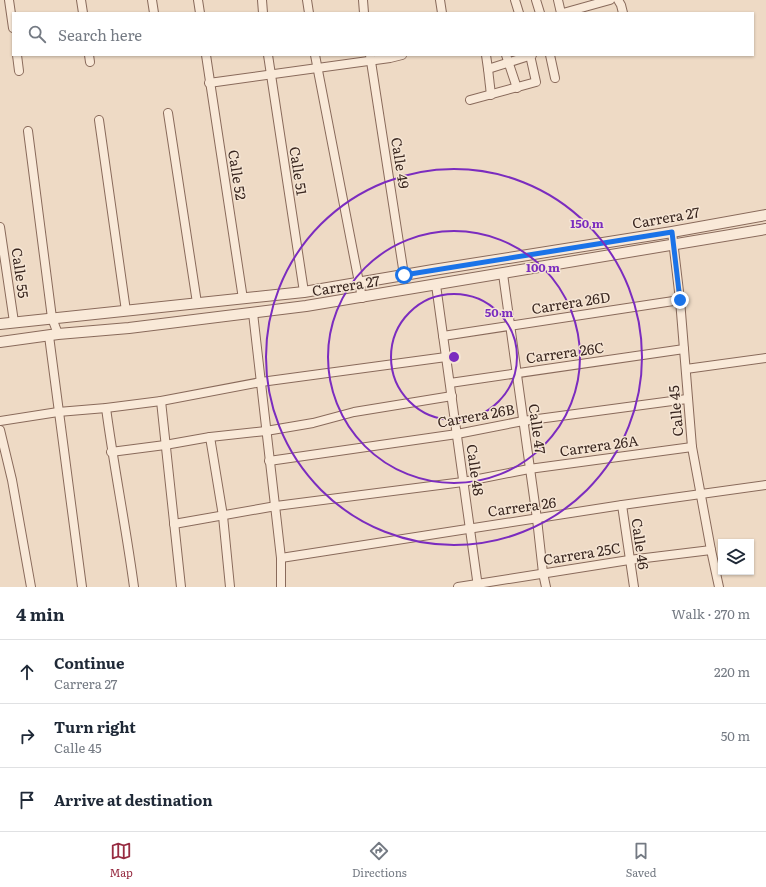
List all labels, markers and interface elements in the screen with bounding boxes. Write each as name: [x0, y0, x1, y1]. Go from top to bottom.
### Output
search box: [12, 12, 754, 56]
icon: search: [26, 23, 48, 45]
text: Search here: [58, 23, 142, 46]
street label: Calle 49: [387, 136, 415, 190]
street label: Calle 51: [285, 145, 313, 197]
street label: Calle 52: [224, 148, 252, 201]
street label: Carrera 27: [630, 201, 701, 233]
text: 150 m: [570, 214, 604, 232]
street label: Calle 55: [8, 246, 34, 299]
text: 100 m: [526, 258, 560, 276]
route start: [395, 266, 413, 284]
street label: Carrera 27: [311, 270, 381, 300]
street label: Carrera 26D: [530, 286, 612, 318]
route end: [671, 291, 689, 309]
text: 50 m: [485, 303, 513, 321]
street label: Carrera 26C: [525, 337, 605, 367]
centre of rings: [447, 350, 461, 364]
street label: Calle 45: [663, 385, 687, 438]
street label: Carrera 26B: [436, 398, 516, 432]
street label: Calle 47: [525, 402, 551, 455]
street label: Carrera 26A: [558, 430, 640, 460]
street label: Calle 48: [462, 443, 490, 497]
street label: Carrera 26: [486, 491, 558, 521]
street label: Calle 46: [627, 517, 655, 571]
street label: Carrera 25C: [542, 537, 622, 569]
map controls: [718, 539, 754, 575]
button: layers: [718, 539, 754, 575]
text: 4 min: [16, 601, 65, 626]
text: Walk · 270 m: [671, 604, 750, 623]
text: Continue: [54, 651, 124, 674]
icon: ahead: [16, 661, 38, 683]
text: 220 m: [714, 662, 750, 681]
text: Carrera 27: [54, 674, 117, 693]
text: Turn right: [54, 715, 136, 738]
icon: right: [16, 725, 38, 747]
text: 50 m: [721, 726, 750, 745]
text: Calle 45: [54, 738, 102, 757]
text: Arrive at destination: [54, 788, 213, 811]
icon: arrive: [16, 789, 38, 811]
tab: Map: [109, 840, 133, 880]
tab: Directions: [352, 840, 407, 880]
tab: Saved: [626, 840, 656, 880]

